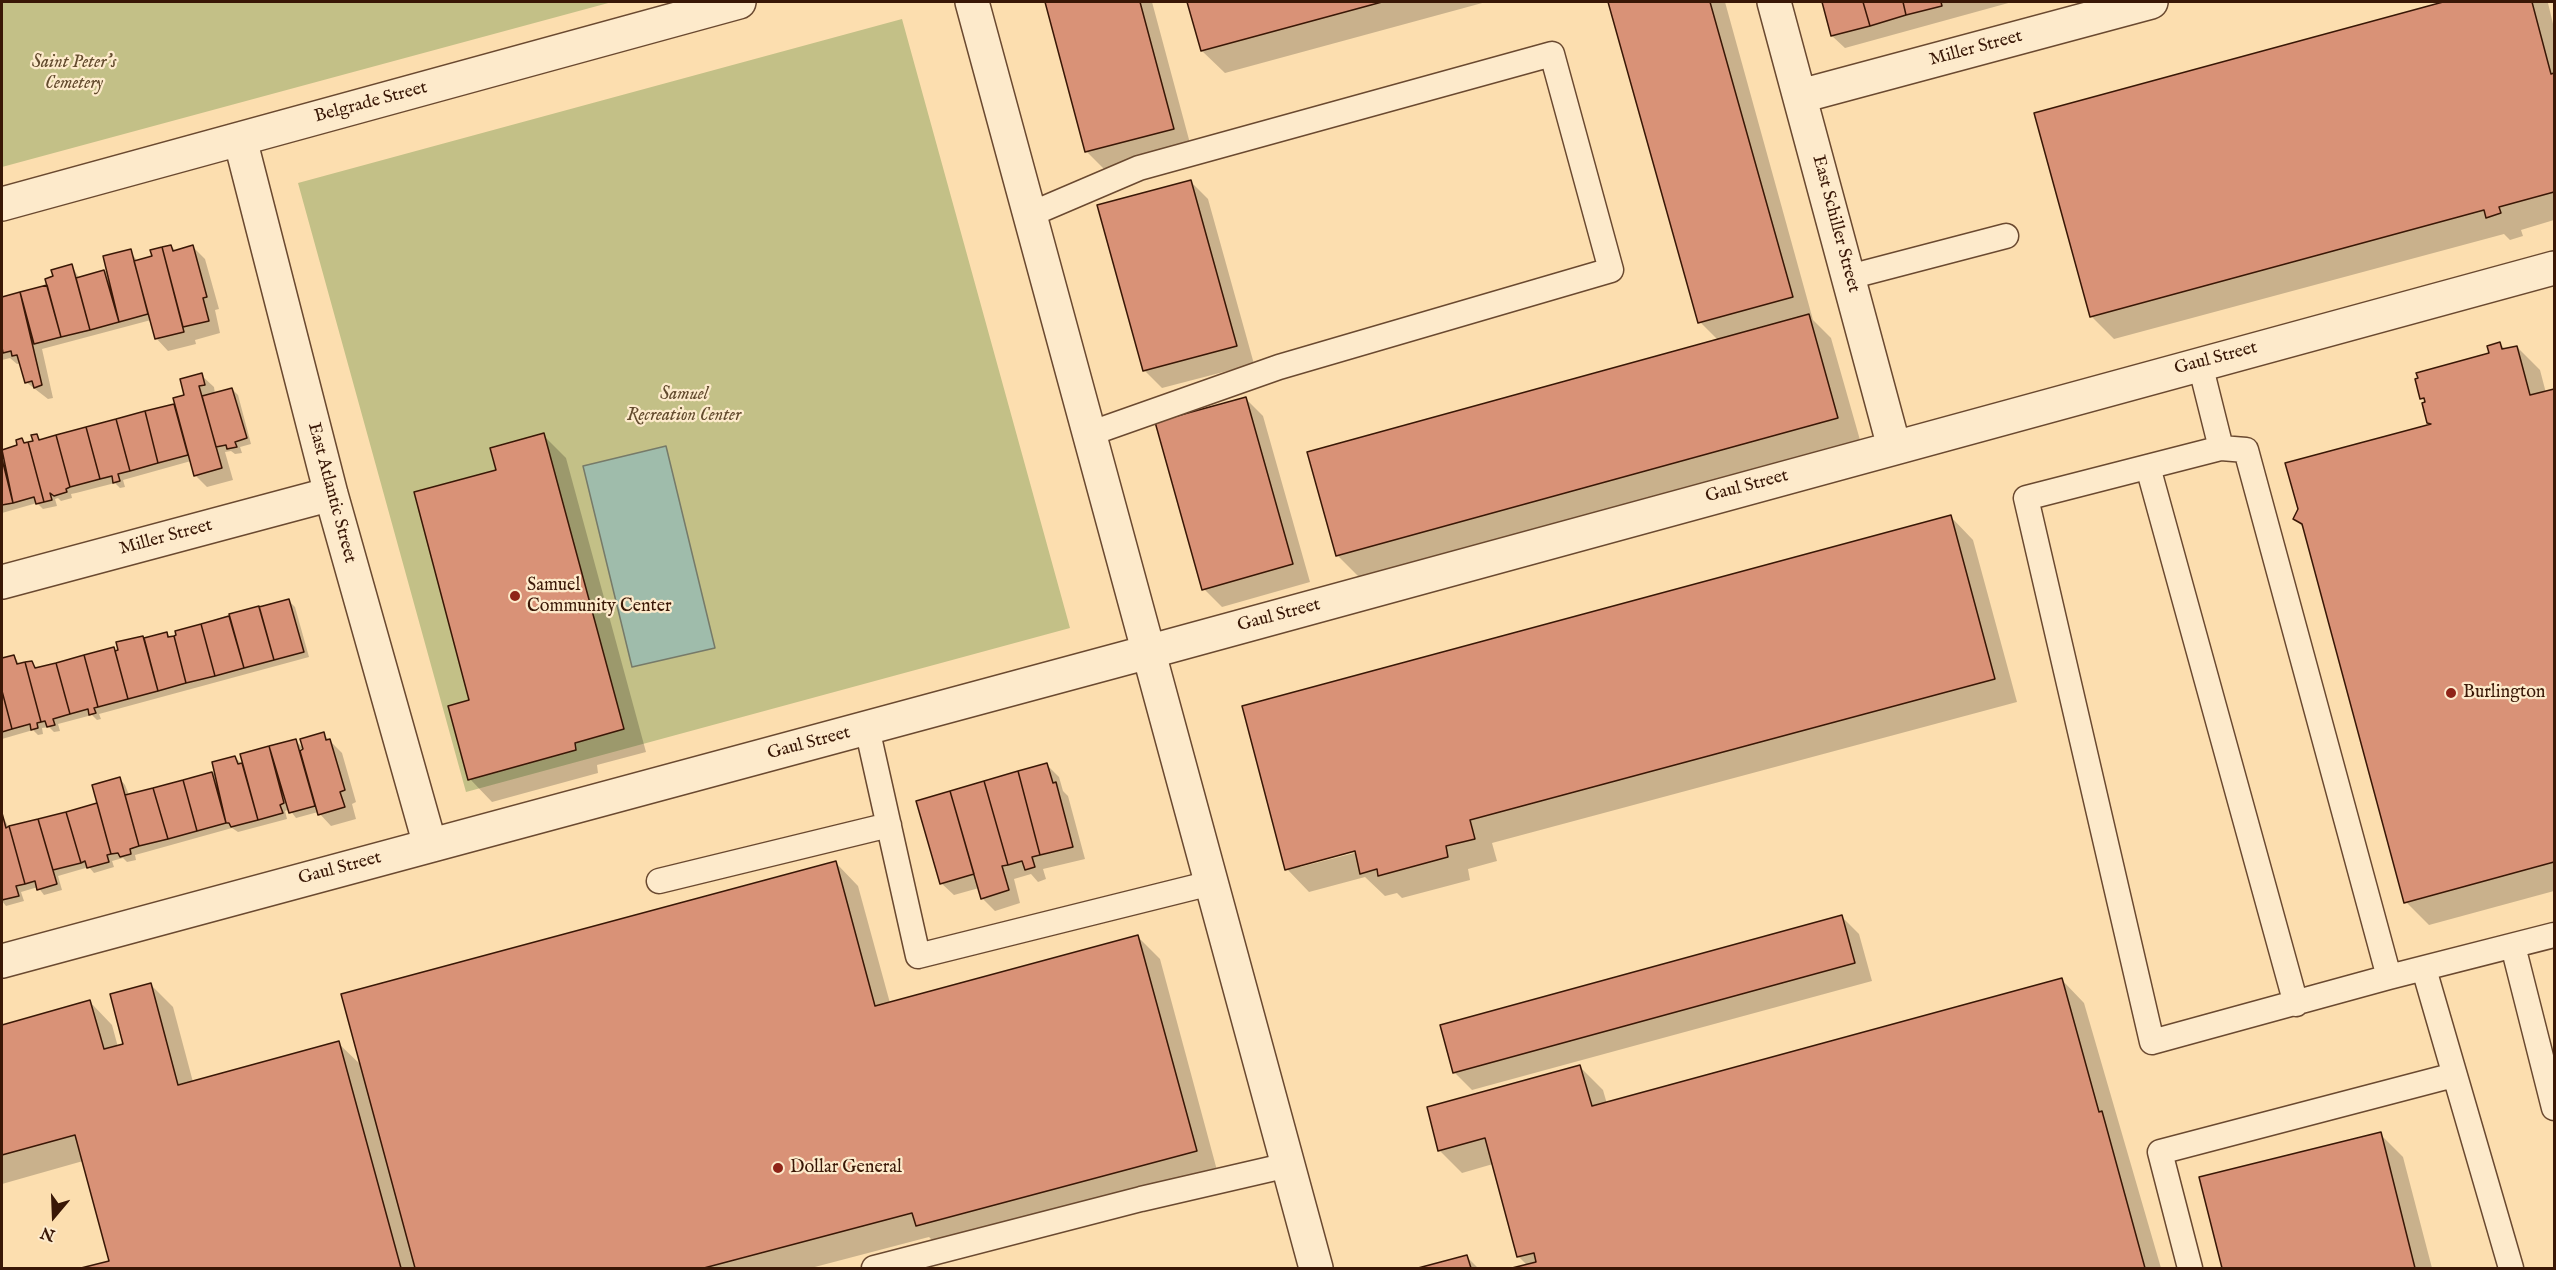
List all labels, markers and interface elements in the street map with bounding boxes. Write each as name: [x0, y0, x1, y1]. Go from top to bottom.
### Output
street label: Miller Street: [1927, 26, 2025, 72]
park label: Saint Peter's Cemetery: [32, 52, 116, 94]
street label: Belgrade Street: [312, 78, 430, 128]
street label: East Schiller Street: [1806, 153, 1864, 295]
street label: Gaul Street: [2172, 338, 2260, 380]
park label: Samuel Recreation Center: [627, 384, 741, 426]
street label: East Atlantic Street: [302, 420, 360, 566]
street label: Gaul Street: [1703, 466, 1791, 508]
street label: Miller Street: [117, 515, 215, 561]
place label: Samuel Community Center: [527, 575, 672, 618]
marker: Samuel Community Center: [508, 589, 522, 603]
street label: Gaul Street: [1235, 595, 1323, 637]
place label: Burlington: [2463, 682, 2545, 704]
marker: Burlington: [2444, 686, 2458, 700]
street label: Gaul Street: [765, 723, 853, 765]
street label: Gaul Street: [296, 848, 384, 890]
place label: Dollar General: [790, 1157, 902, 1179]
marker: Dollar General: [771, 1161, 785, 1175]
north arrow: [24, 1186, 84, 1246]
text: N: [38, 1221, 58, 1245]

